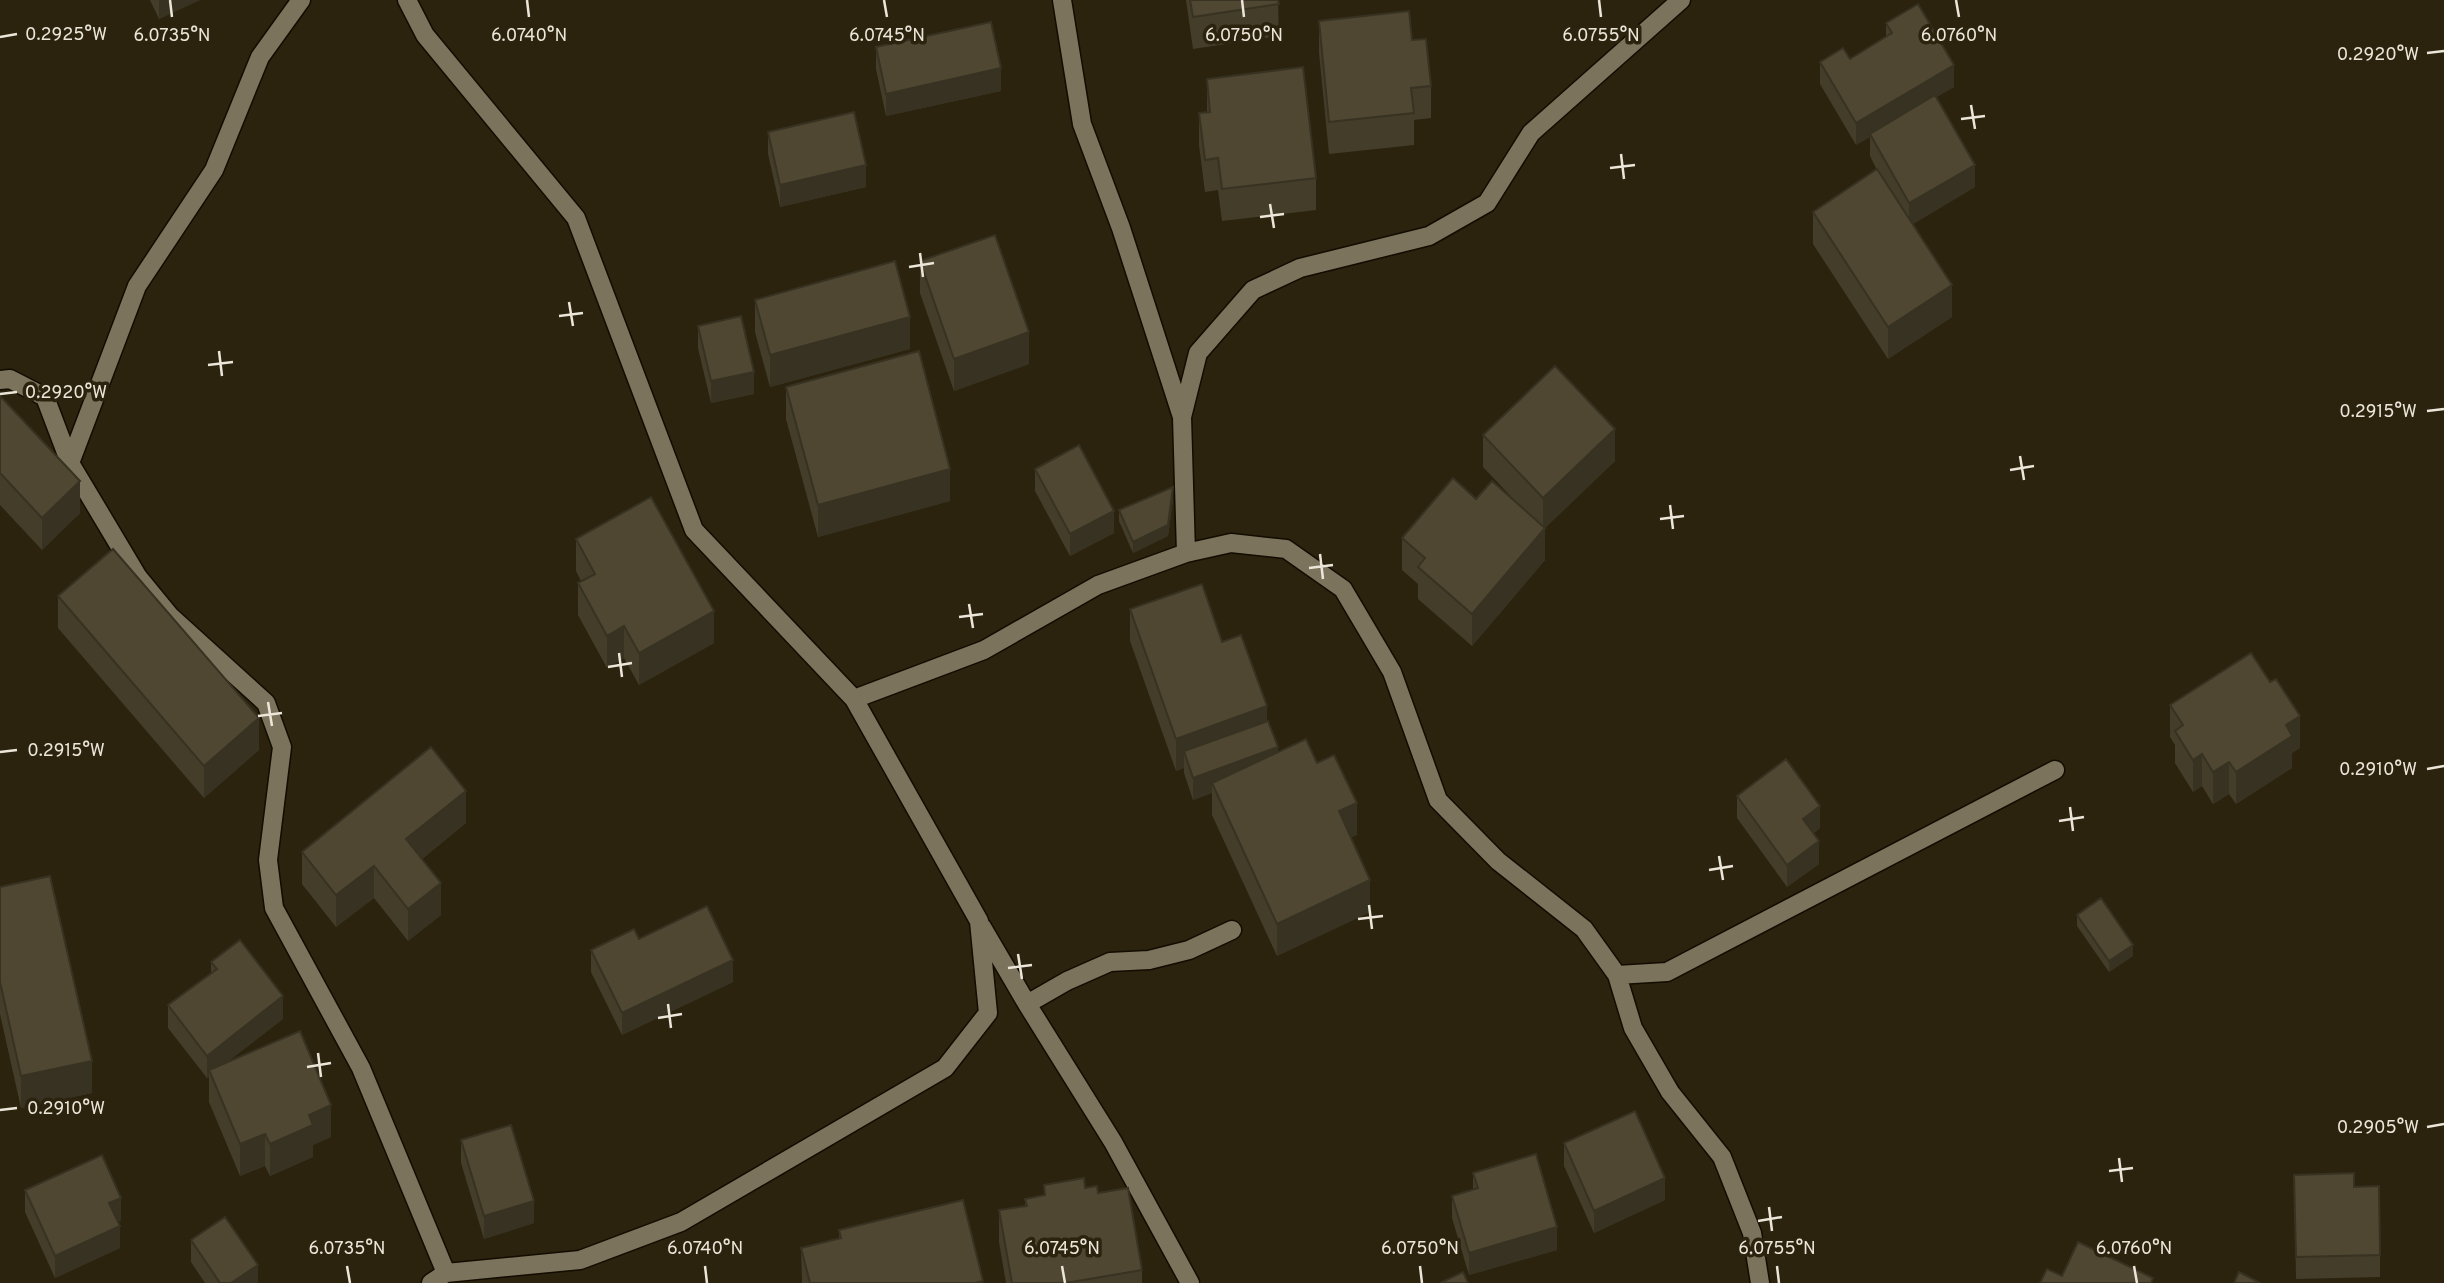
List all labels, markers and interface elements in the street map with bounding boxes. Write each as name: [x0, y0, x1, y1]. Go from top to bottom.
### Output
text: 0.2925°W: [25, 24, 107, 47]
text: 6.0735°N: [133, 25, 211, 48]
text: 6.0740°N: [491, 25, 567, 48]
text: 6.0745°N: [849, 25, 925, 48]
text: 6.0750°N: [1205, 25, 1283, 48]
text: 6.0755°N: [1562, 25, 1640, 48]
text: 6.0760°N: [1921, 25, 1997, 48]
text: 0.2920°W: [2337, 44, 2419, 67]
text: 0.2920°W: [25, 382, 107, 405]
text: 0.2915°W: [2339, 401, 2417, 424]
text: 0.2915°W: [27, 740, 105, 763]
text: 0.2910°W: [2339, 759, 2417, 782]
text: 0.2910°W: [27, 1098, 105, 1121]
text: 0.2905°W: [2337, 1117, 2419, 1140]
text: 6.0735°N: [308, 1238, 386, 1261]
text: 6.0740°N: [667, 1238, 743, 1261]
text: 6.0745°N: [1024, 1238, 1100, 1261]
text: 6.0750°N: [1381, 1238, 1459, 1261]
text: 6.0755°N: [1738, 1238, 1816, 1261]
text: 6.0760°N: [2096, 1238, 2172, 1261]

